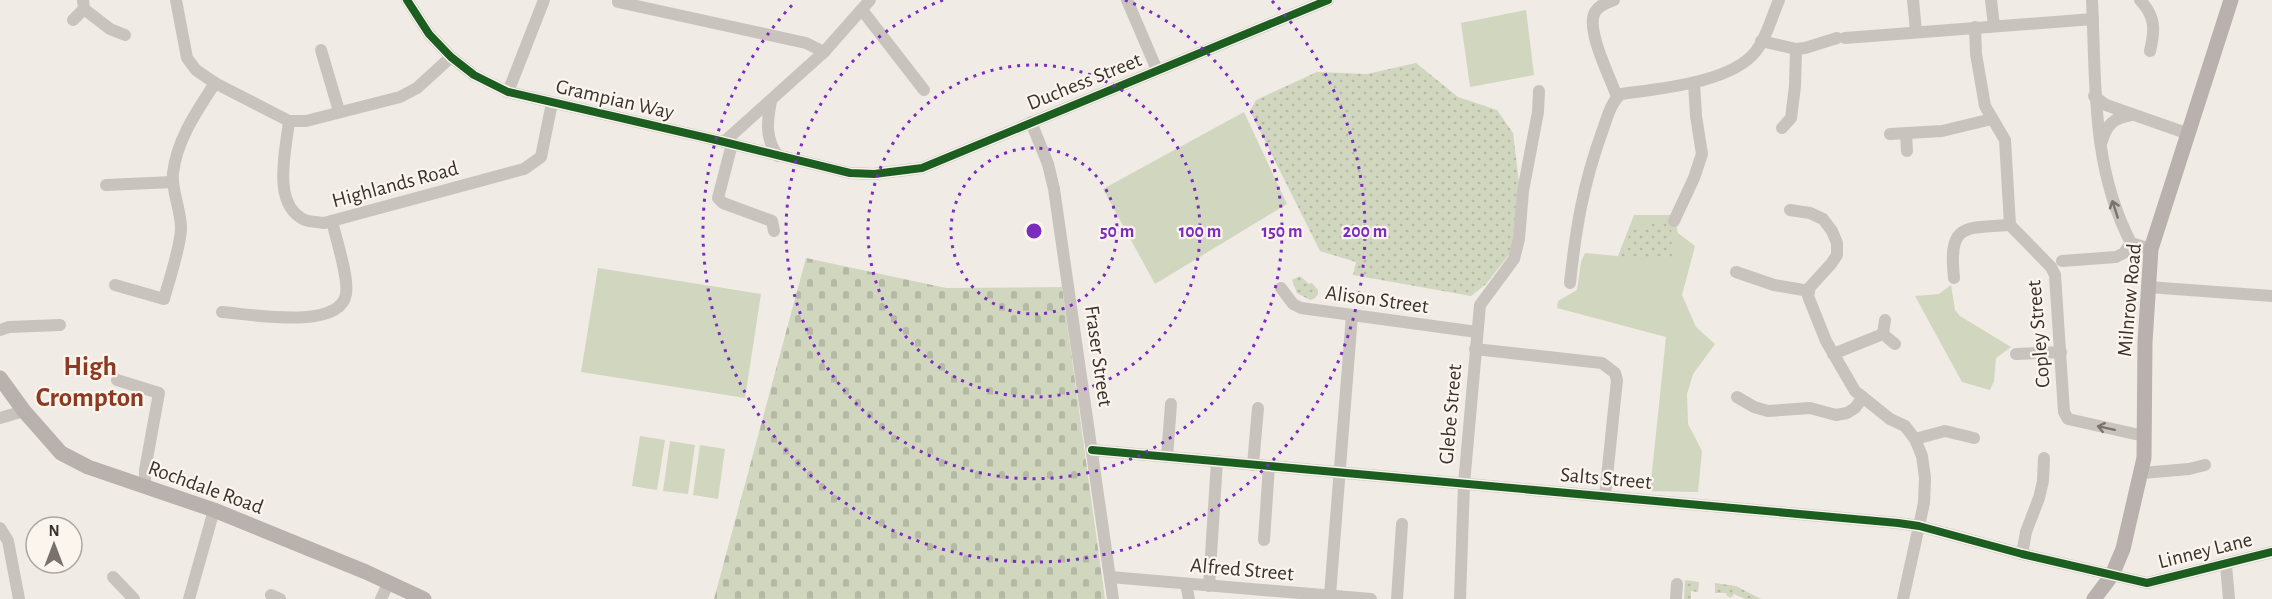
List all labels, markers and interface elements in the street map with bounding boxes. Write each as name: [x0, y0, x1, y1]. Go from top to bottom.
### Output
street label: Duchess Street: [1024, 49, 1145, 114]
street label: Grampian Way: [554, 76, 676, 123]
street label: Highlands Road: [330, 157, 461, 211]
one-way arrow: [2109, 200, 2120, 219]
centre of rings: [1024, 221, 1044, 241]
text: 50 m: [1100, 223, 1134, 241]
text: 100 m: [1179, 223, 1221, 241]
text: 150 m: [1262, 223, 1302, 241]
text: 200 m: [1343, 223, 1387, 241]
street label: Milnrow Road: [2114, 242, 2145, 358]
street label: Copley Street: [2023, 279, 2054, 389]
street label: Alison Street: [1324, 282, 1430, 317]
street label: Fraser Street: [1081, 304, 1116, 408]
district label: High Crompton: [36, 353, 144, 411]
street label: Glebe Street: [1436, 363, 1465, 465]
one-way arrow: [2097, 422, 2116, 434]
street label: Rochdale Road: [145, 457, 266, 518]
street label: Salts Street: [1559, 464, 1653, 493]
north arrow: [24, 515, 84, 575]
text: N: [48, 523, 60, 539]
street label: Linney Lane: [2156, 529, 2254, 572]
street label: Alfred Street: [1189, 555, 1295, 585]

